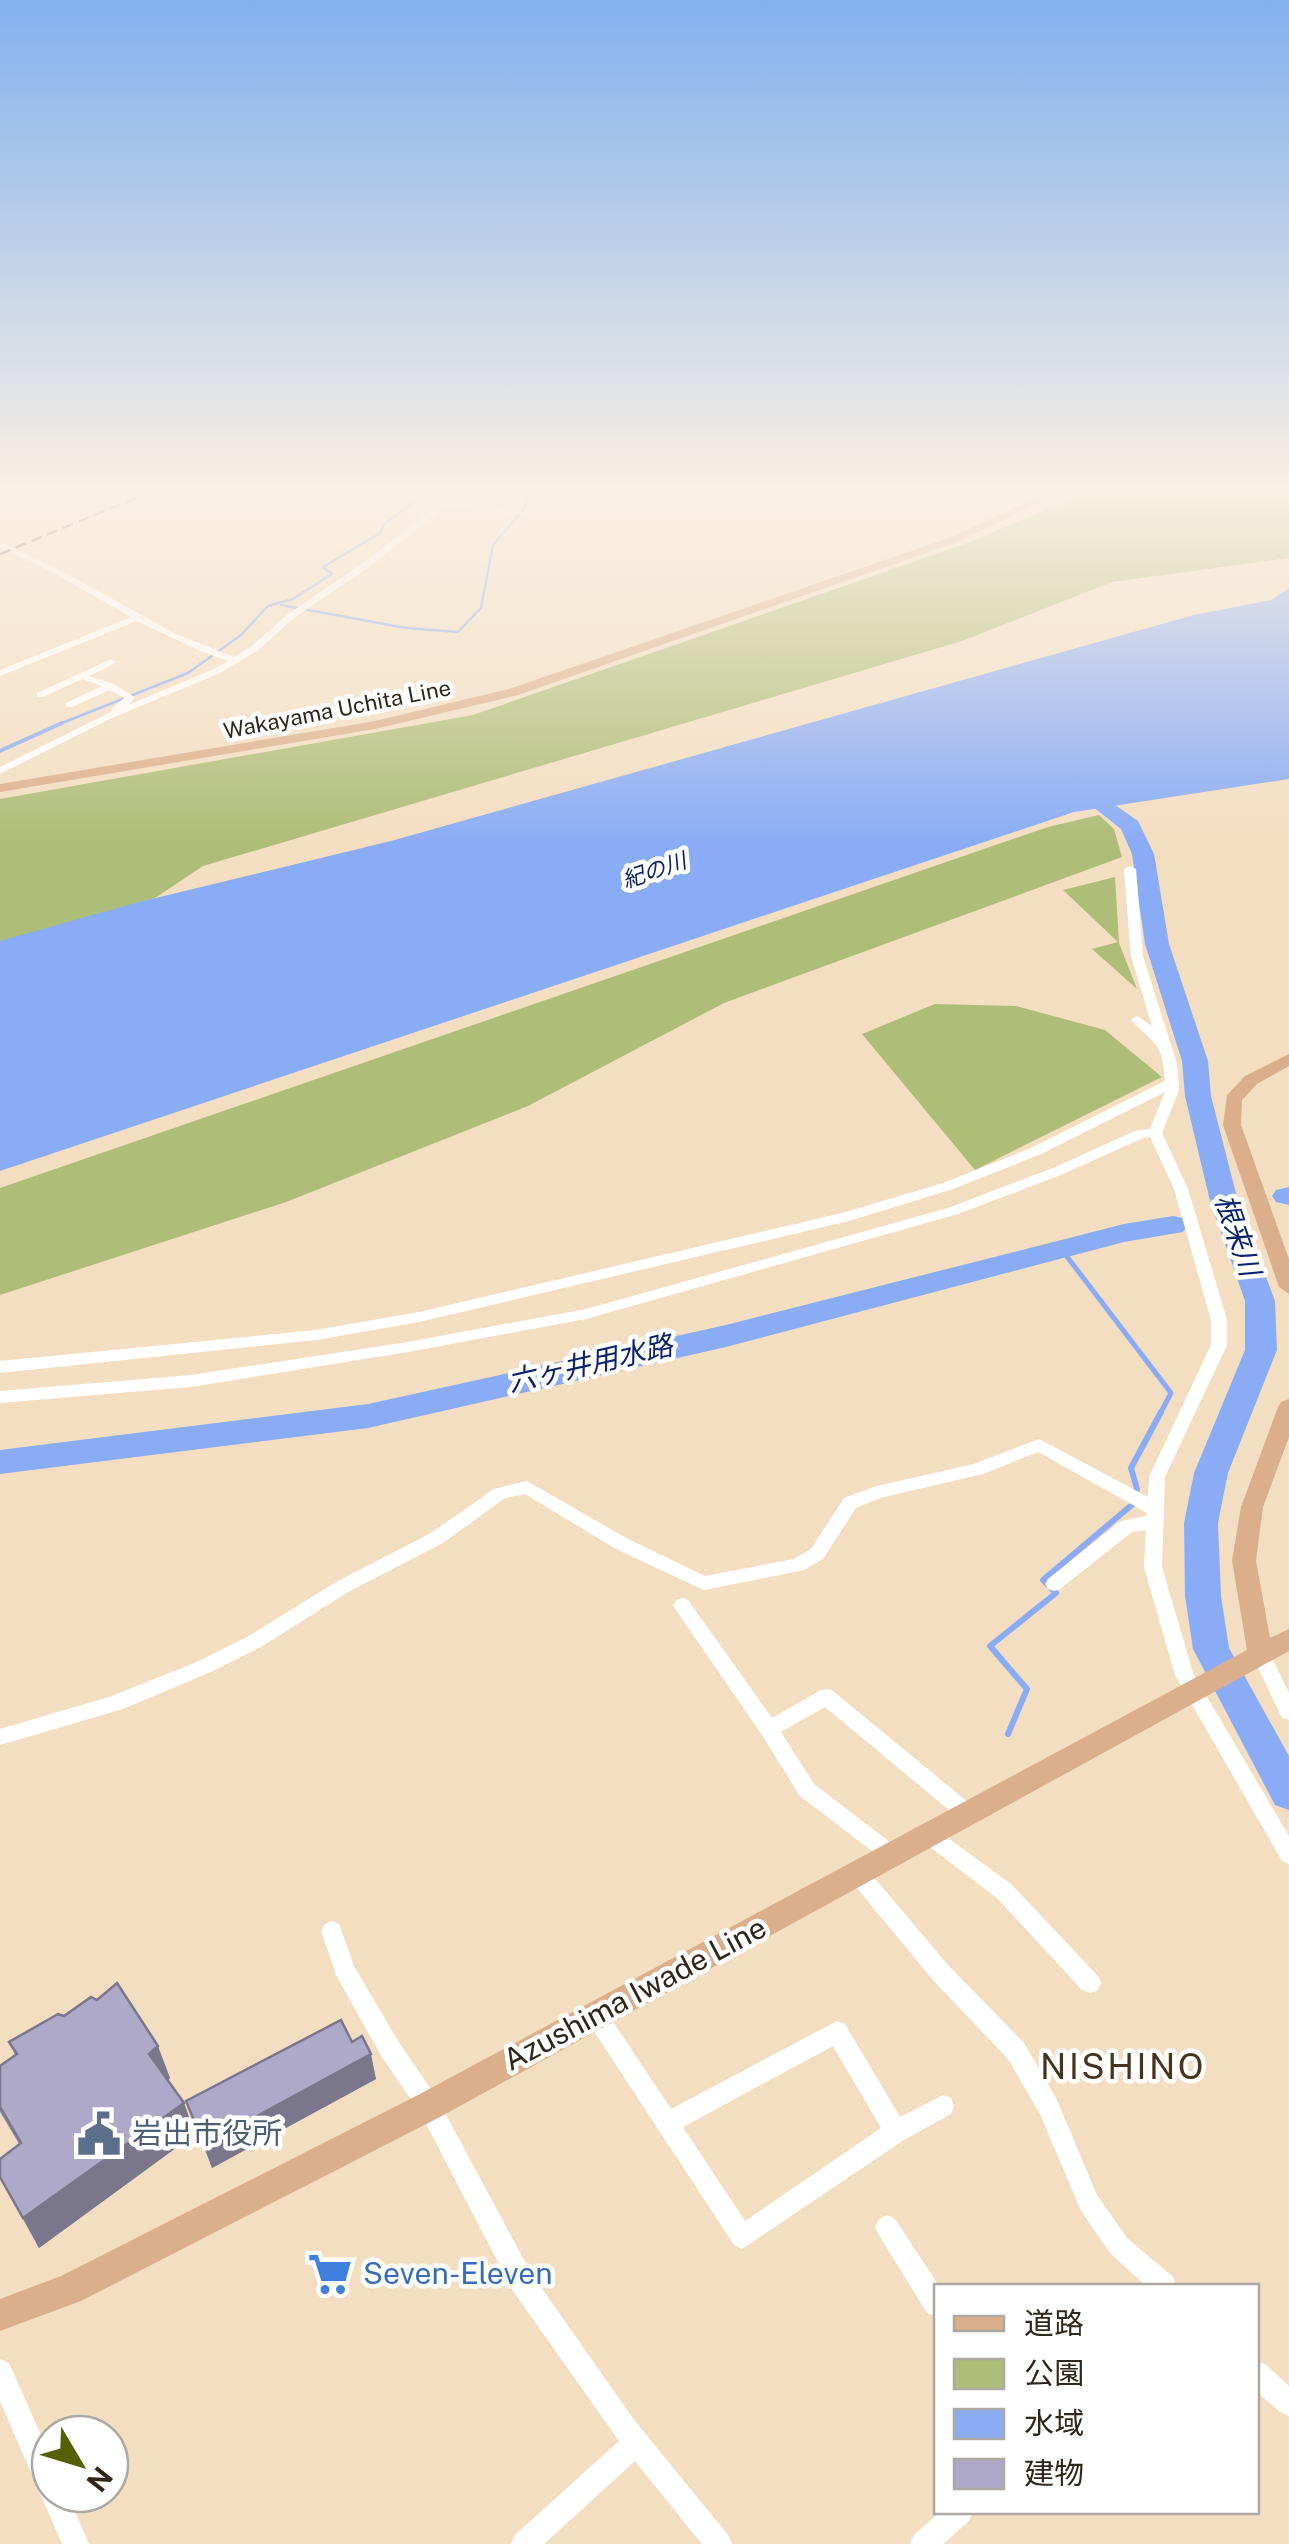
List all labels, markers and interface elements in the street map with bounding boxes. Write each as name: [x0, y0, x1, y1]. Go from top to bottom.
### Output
street label: Wakayama Uchita Line: [221, 674, 453, 744]
water label: 紀の川: [619, 846, 691, 893]
water label: 根来川: [1209, 1190, 1269, 1283]
water label: 六ヶ井用水路: [504, 1327, 677, 1397]
street label: Azushima Iwade Line: [497, 1909, 772, 2078]
district label: NISHINO: [1040, 2046, 1206, 2087]
public building icon: 岩出市役所: [75, 2110, 123, 2158]
place label: 岩出市役所: [132, 2115, 282, 2151]
supermarket icon: Seven-Eleven: [306, 2250, 354, 2298]
place label: Seven-Eleven: [363, 2255, 553, 2291]
legend: [934, 2284, 1259, 2514]
text: 道路: [1024, 2305, 1084, 2341]
text: 公園: [1024, 2355, 1084, 2391]
text: 水域: [1024, 2405, 1084, 2441]
north arrow: [30, 2414, 130, 2514]
text: 建物: [1024, 2455, 1084, 2491]
text: N: [80, 2461, 120, 2498]

